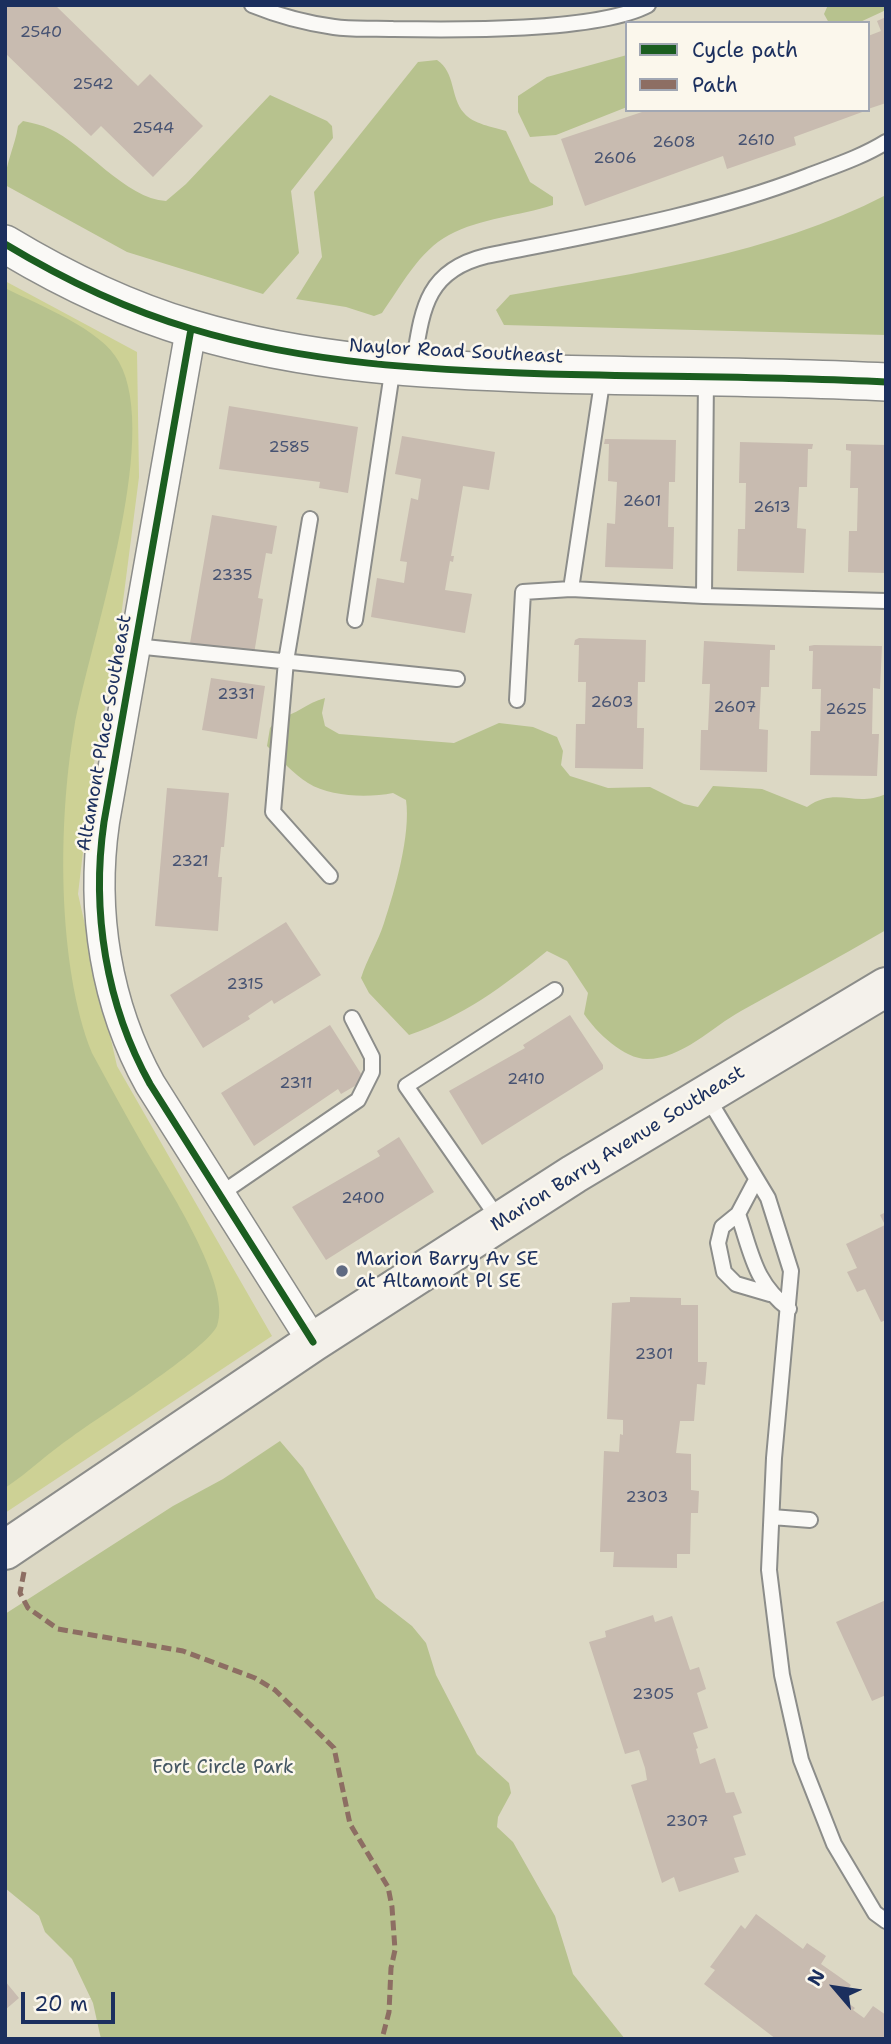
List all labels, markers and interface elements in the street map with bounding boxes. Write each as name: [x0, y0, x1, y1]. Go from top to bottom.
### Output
legend: [625, 21, 870, 112]
house number: 2540: [20, 23, 62, 43]
text: Cycle path: [692, 36, 798, 64]
text: Path: [692, 71, 738, 99]
house number: 2542: [72, 75, 114, 95]
house number: 2544: [132, 119, 174, 139]
house number: 2610: [737, 131, 775, 151]
house number: 2608: [652, 133, 696, 153]
house number: 2606: [593, 149, 637, 169]
street label: Naylor Road Southeast: [348, 335, 564, 369]
house number: 2585: [269, 438, 309, 458]
house number: 2601: [623, 492, 661, 512]
house number: 2613: [753, 498, 791, 518]
house number: 2335: [211, 566, 253, 586]
street label: Altamont Place Southeast: [73, 613, 137, 853]
house number: 2331: [217, 685, 255, 705]
house number: 2603: [591, 693, 633, 713]
house number: 2607: [714, 698, 756, 718]
house number: 2625: [825, 700, 867, 720]
house number: 2321: [171, 852, 209, 872]
house number: 2315: [227, 975, 263, 995]
street label: Marion Barry Avenue Southeast: [487, 1061, 749, 1237]
house number: 2410: [507, 1070, 545, 1090]
house number: 2311: [279, 1074, 313, 1094]
house number: 2400: [341, 1189, 385, 1209]
place label: Marion Barry Av SE at Altamont Pl SE: [356, 1249, 538, 1293]
marker: Marion Barry Av SE at Altamont Pl SE: [334, 1263, 350, 1279]
house number: 2301: [635, 1345, 673, 1365]
house number: 2303: [626, 1488, 668, 1508]
house number: 2305: [632, 1685, 674, 1705]
park label: Fort Circle Park: [152, 1757, 294, 1779]
house number: 2307: [666, 1812, 708, 1832]
north arrow: [800, 1953, 870, 2023]
text: N: [802, 1965, 831, 1990]
scale bar: [24, 1978, 119, 2022]
text: 20 m: [34, 1990, 88, 2018]

